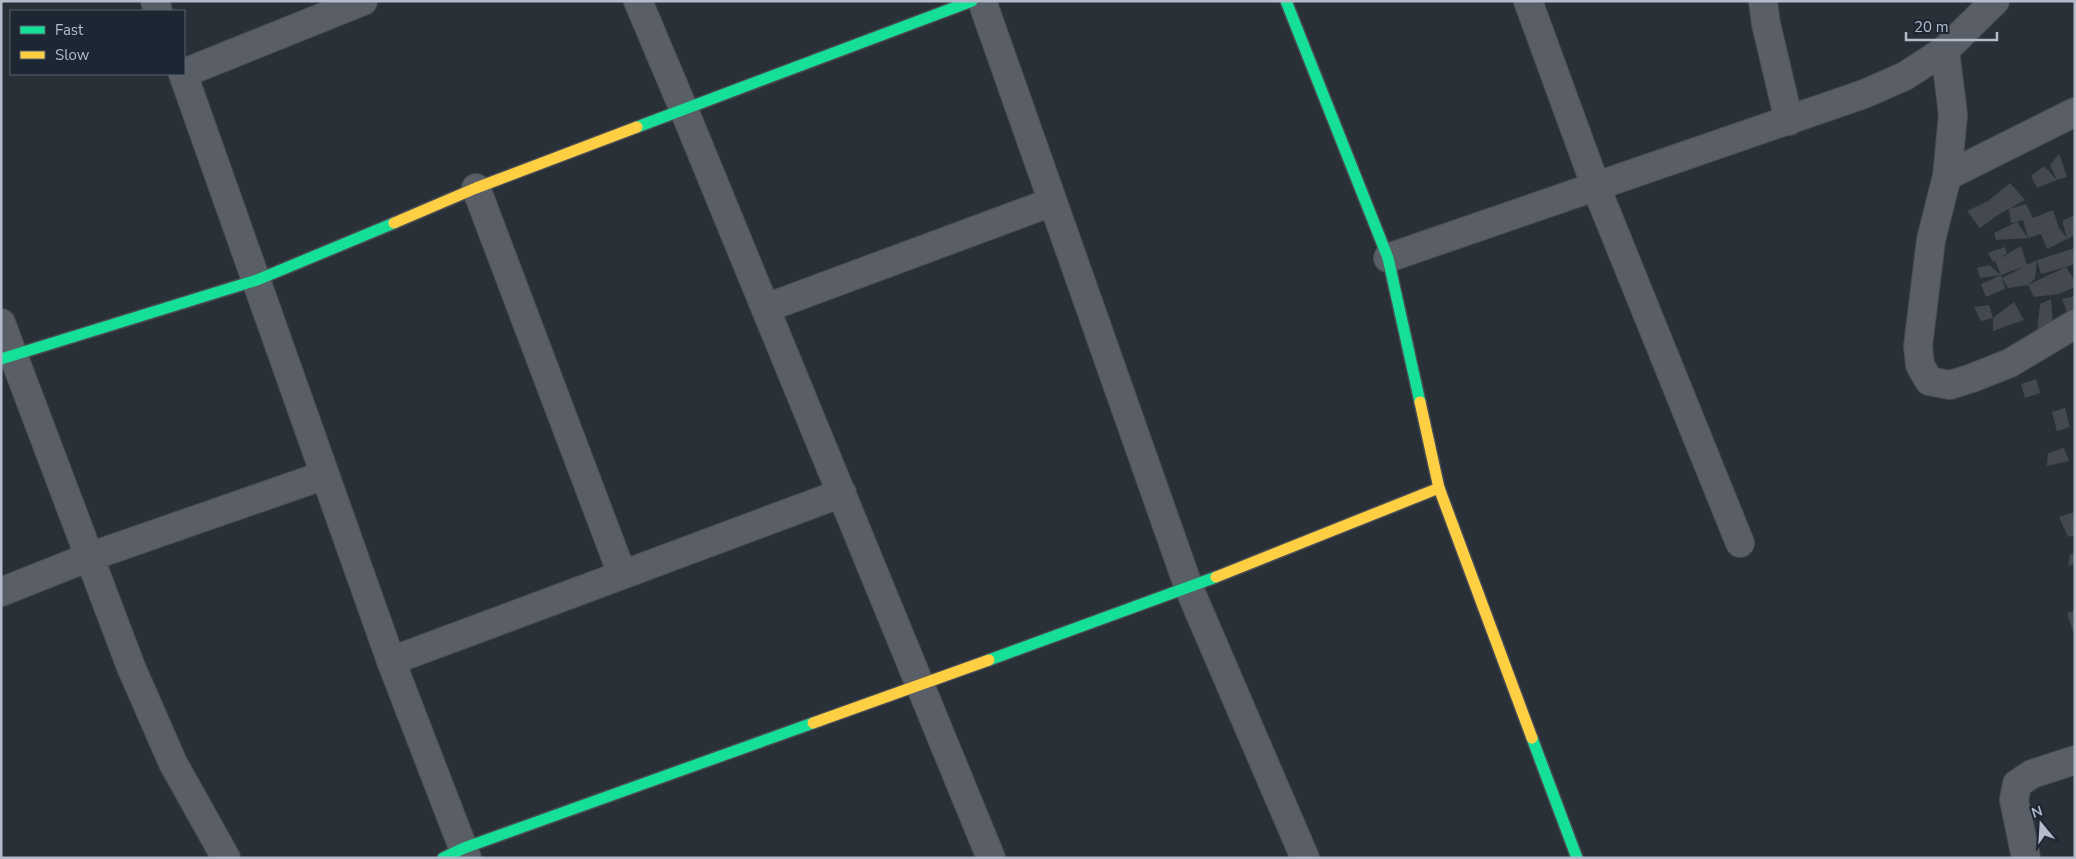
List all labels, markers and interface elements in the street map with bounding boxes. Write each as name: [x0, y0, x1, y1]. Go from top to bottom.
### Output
legend: [10, 10, 185, 75]
scale bar: [1906, 10, 1997, 42]
text: 20 m: [1914, 17, 1949, 37]
text: Fast: [55, 20, 84, 40]
text: Slow: [55, 45, 90, 65]
north arrow: [2016, 799, 2066, 849]
text: N: [2029, 801, 2045, 823]

